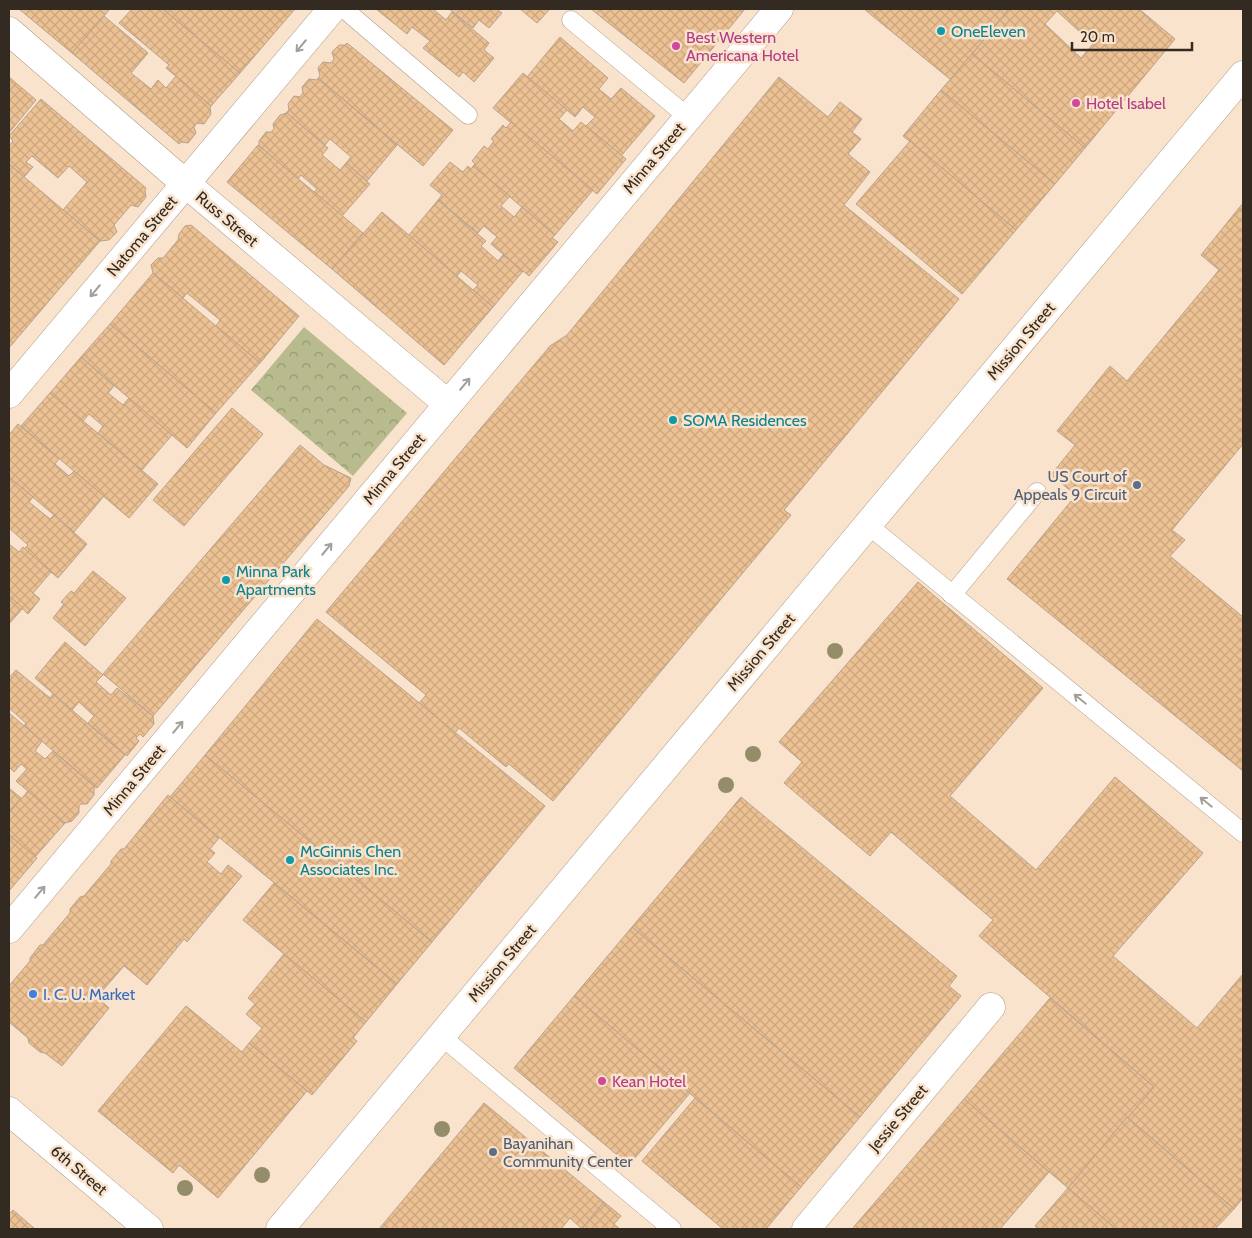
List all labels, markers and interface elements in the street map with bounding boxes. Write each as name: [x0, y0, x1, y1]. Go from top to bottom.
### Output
scale bar: [1072, 20, 1192, 52]
place label: OneEleven: [951, 22, 1026, 41]
marker: OneEleven: [935, 25, 947, 37]
place label: Best Western Americana Hotel: [686, 28, 799, 65]
text: 20 m: [1080, 28, 1115, 46]
one-way arrow: [296, 39, 307, 52]
marker: Best Western Americana Hotel: [670, 40, 682, 52]
place label: Hotel Isabel: [1086, 94, 1166, 113]
marker: Hotel Isabel: [1070, 97, 1082, 109]
street label: Minna Street: [619, 118, 689, 197]
street label: Russ Street: [192, 187, 263, 251]
street label: Natoma Street: [103, 191, 182, 280]
one-way arrow: [90, 284, 101, 297]
street label: Mission Street: [983, 298, 1059, 384]
one-way arrow: [460, 378, 471, 391]
place label: SOMA Residences: [683, 411, 807, 430]
marker: SOMA Residences: [667, 414, 679, 426]
street label: Minna Street: [359, 429, 429, 508]
place label: US Court of Appeals 9 Circuit: [1014, 467, 1128, 504]
marker: US Court of Appeals 9 Circuit: [1131, 479, 1143, 491]
one-way arrow: [322, 543, 333, 556]
place label: Minna Park Apartments: [236, 562, 316, 599]
marker: Minna Park Apartments: [220, 574, 232, 586]
street label: Mission Street: [723, 609, 799, 695]
one-way arrow: [1074, 694, 1087, 705]
one-way arrow: [172, 721, 183, 734]
street label: Minna Street: [99, 740, 169, 819]
one-way arrow: [1199, 796, 1212, 808]
place label: McGinnis Chen Associates Inc.: [300, 842, 401, 879]
marker: McGinnis Chen Associates Inc.: [284, 854, 296, 866]
one-way arrow: [34, 886, 45, 899]
street label: Mission Street: [464, 920, 540, 1006]
place label: I. C. U. Market: [43, 985, 136, 1004]
marker: I. C. U. Market: [27, 988, 39, 1000]
place label: Kean Hotel: [612, 1072, 686, 1091]
marker: Kean Hotel: [596, 1075, 608, 1087]
street label: Jessie Street: [864, 1080, 932, 1156]
place label: Bayanihan Community Center: [503, 1134, 633, 1171]
street label: 6th Street: [47, 1141, 112, 1199]
marker: Bayanihan Community Center: [487, 1146, 499, 1158]

